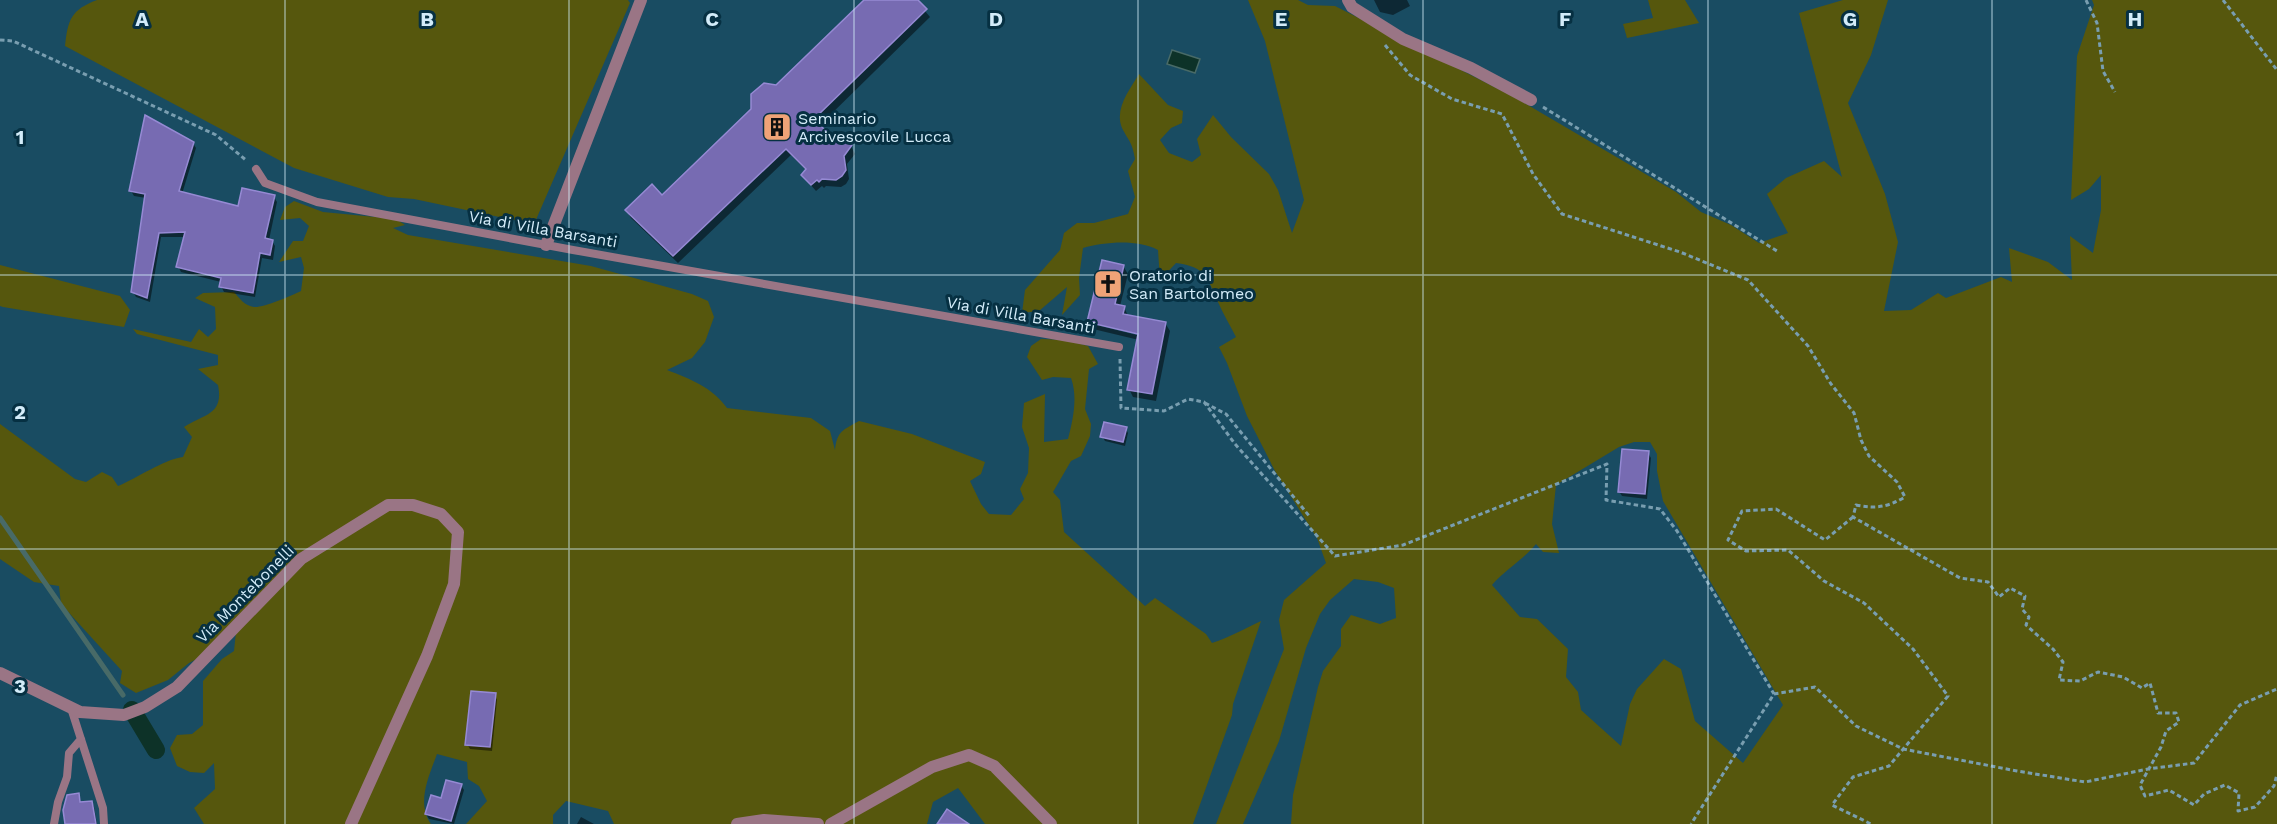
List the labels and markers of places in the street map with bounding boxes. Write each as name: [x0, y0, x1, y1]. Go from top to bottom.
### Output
place label: Seminario Arcivescovile Lucca: [798, 109, 951, 146]
building icon: Seminario Arcivescovile Lucca: [761, 111, 793, 143]
place label: Oratorio di San Bartolomeo: [1129, 266, 1254, 303]
church icon: Oratorio di San Bartolomeo: [1092, 268, 1124, 300]

